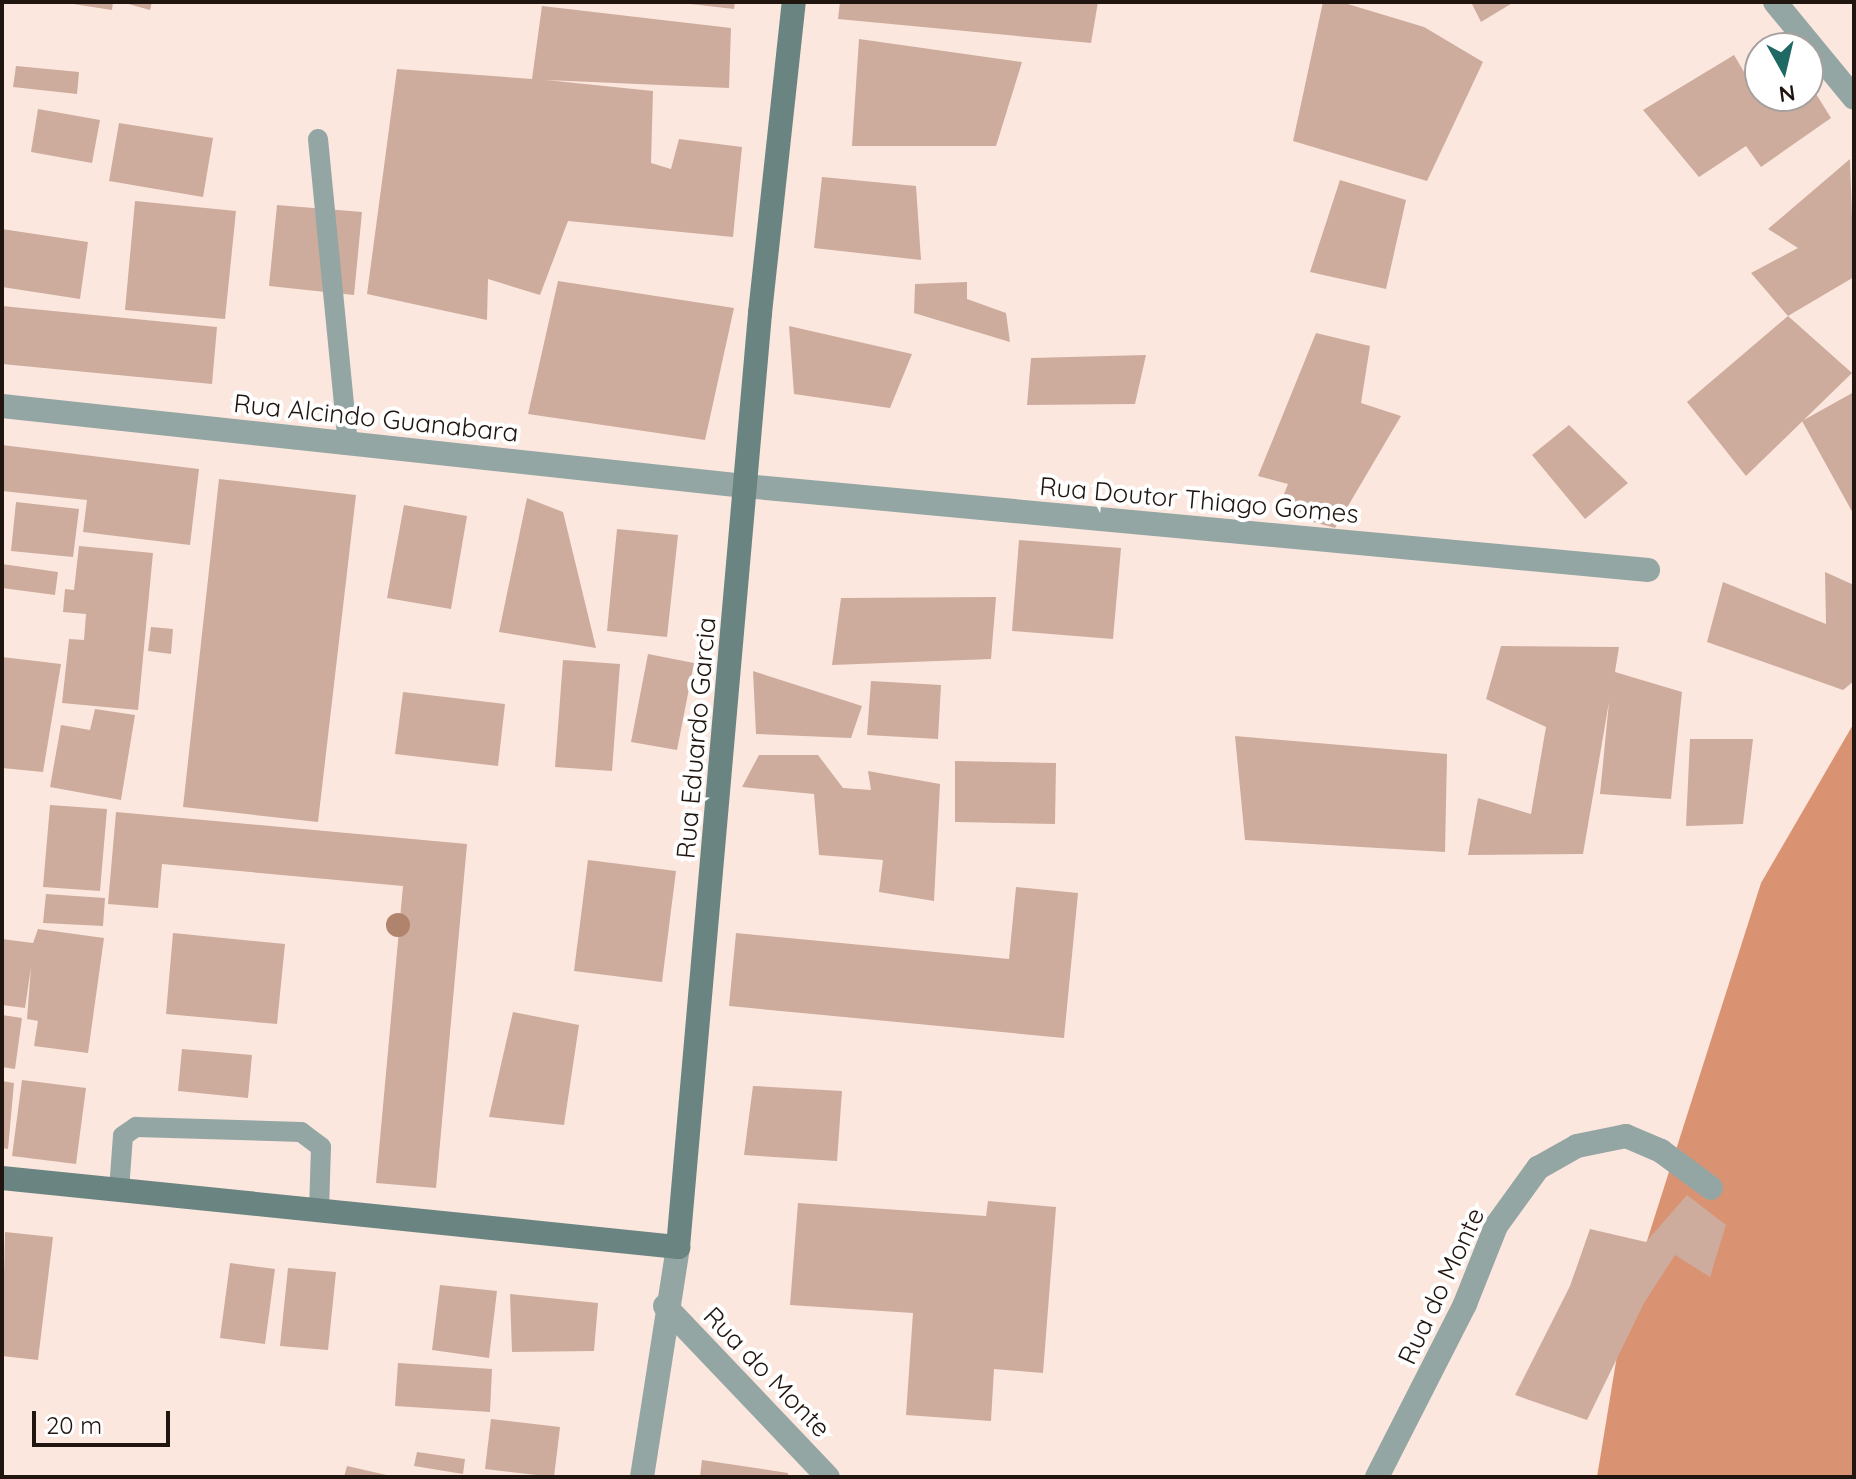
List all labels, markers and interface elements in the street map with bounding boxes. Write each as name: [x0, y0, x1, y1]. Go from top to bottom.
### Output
north arrow: [1744, 32, 1824, 112]
text: N: [1777, 79, 1797, 109]
street label: Rua Alcindo Guanabara: [232, 388, 520, 448]
street label: Rua Doutor Thiago Gomes: [1038, 470, 1360, 530]
street label: Rua Eduardo Garcia: [670, 616, 722, 860]
street label: Rua do Monte: [1391, 1203, 1491, 1369]
street label: Rua do Monte: [697, 1300, 837, 1444]
scale bar: [36, 1395, 174, 1445]
text: 20 m: [46, 1410, 102, 1440]

